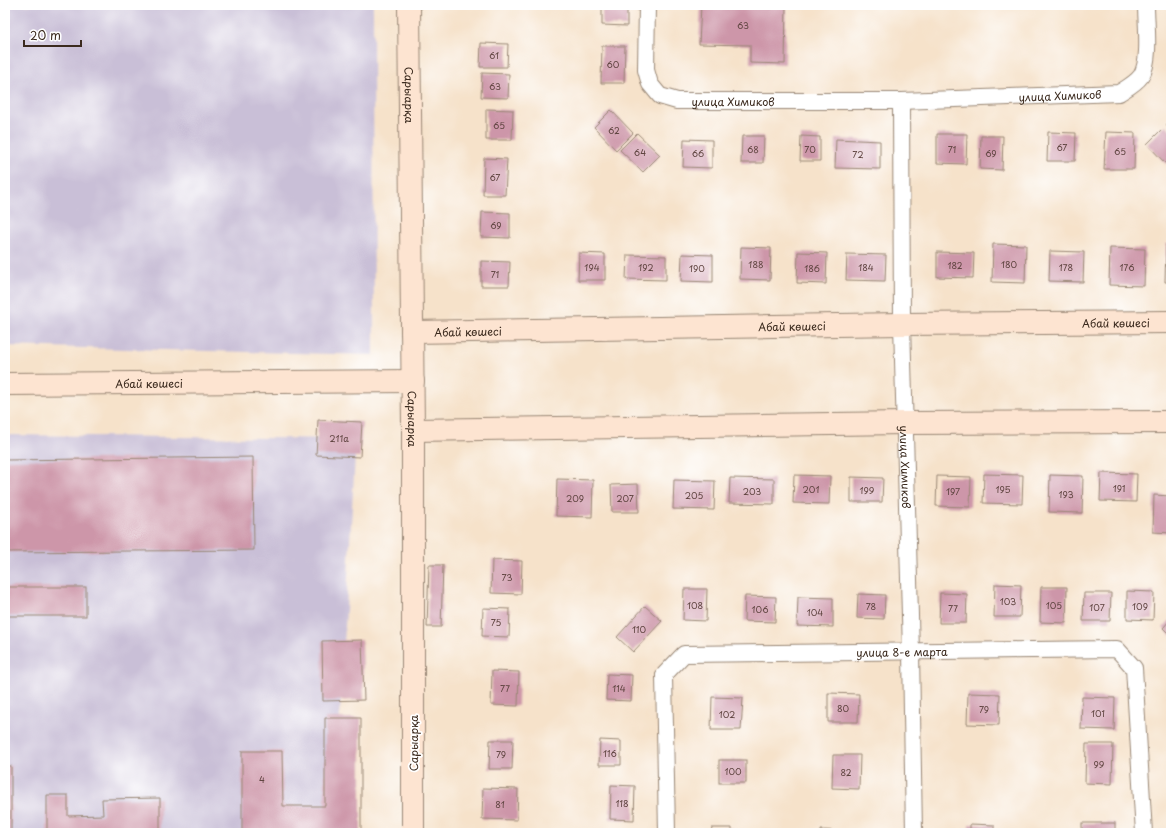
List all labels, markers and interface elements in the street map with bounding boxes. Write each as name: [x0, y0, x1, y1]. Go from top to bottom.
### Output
house number: 63: [737, 18, 749, 32]
scale bar: [24, 22, 81, 48]
text: 20 m: [30, 26, 61, 44]
house number: 61: [489, 48, 499, 62]
house number: 60: [607, 57, 620, 71]
street label: Сарыарқа: [401, 67, 419, 123]
house number: 63: [489, 79, 501, 93]
street label: улица Химиков: [1018, 85, 1102, 105]
street label: улица Химиков: [692, 93, 775, 110]
house number: 65: [493, 118, 505, 132]
house number: 62: [608, 123, 620, 137]
house number: 67: [1056, 140, 1068, 154]
house number: 68: [747, 142, 759, 156]
house number: 70: [804, 142, 816, 156]
house number: 71: [948, 142, 956, 156]
house number: 65: [1114, 144, 1126, 158]
house number: 64: [634, 145, 646, 159]
house number: 66: [692, 146, 704, 160]
house number: 69: [985, 146, 997, 160]
house number: 72: [852, 147, 864, 161]
house number: 67: [489, 170, 501, 184]
house number: 69: [490, 218, 502, 232]
house number: 188: [748, 257, 764, 271]
house number: 180: [1001, 257, 1018, 271]
house number: 182: [947, 258, 963, 272]
house number: 194: [584, 260, 600, 274]
house number: 192: [638, 260, 654, 274]
house number: 184: [858, 260, 874, 274]
house number: 178: [1059, 260, 1073, 274]
house number: 176: [1119, 260, 1135, 274]
house number: 190: [689, 261, 705, 275]
house number: 186: [804, 261, 820, 275]
house number: 71: [491, 267, 499, 281]
street label: Абай көшесі: [1082, 314, 1150, 331]
street label: Абай көшесі: [758, 317, 826, 335]
street label: Абай көшесі: [434, 322, 502, 340]
street label: Абай көшесі: [115, 374, 183, 392]
street label: Сарыарқа: [404, 391, 422, 447]
street label: улица Химиков: [896, 425, 916, 509]
house number: 211а: [329, 431, 349, 445]
house number: 191: [1113, 481, 1125, 495]
house number: 201: [803, 482, 819, 496]
house number: 195: [995, 482, 1011, 496]
house number: 199: [860, 483, 875, 497]
house number: 203: [743, 484, 761, 498]
house number: 197: [946, 484, 960, 498]
house number: 193: [1058, 487, 1074, 501]
house number: 205: [685, 488, 703, 502]
house number: 209: [566, 491, 584, 505]
house number: 207: [616, 491, 634, 505]
house number: 73: [502, 570, 512, 584]
house number: 103: [1000, 594, 1016, 608]
house number: 108: [687, 598, 703, 612]
house number: 105: [1046, 598, 1062, 612]
house number: 78: [866, 599, 876, 613]
house number: 109: [1132, 599, 1148, 613]
house number: 107: [1089, 600, 1105, 614]
house number: 77: [948, 601, 958, 615]
house number: 106: [752, 602, 768, 616]
house number: 104: [807, 605, 823, 619]
house number: 75: [491, 615, 501, 629]
house number: 110: [632, 622, 646, 636]
street label: улица 8-е марта: [856, 642, 948, 661]
house number: 77: [500, 681, 510, 695]
house number: 114: [612, 681, 626, 695]
house number: 80: [837, 701, 850, 715]
house number: 79: [979, 702, 989, 716]
house number: 101: [1091, 706, 1105, 720]
house number: 102: [719, 707, 735, 721]
street label: Сарыарқа: [405, 715, 422, 771]
house number: 116: [603, 746, 617, 760]
house number: 79: [496, 747, 506, 761]
house number: 99: [1094, 757, 1105, 771]
house number: 100: [724, 764, 742, 778]
house number: 82: [840, 765, 852, 779]
house number: 4: [259, 772, 265, 786]
house number: 118: [615, 796, 629, 810]
house number: 81: [495, 797, 505, 811]

